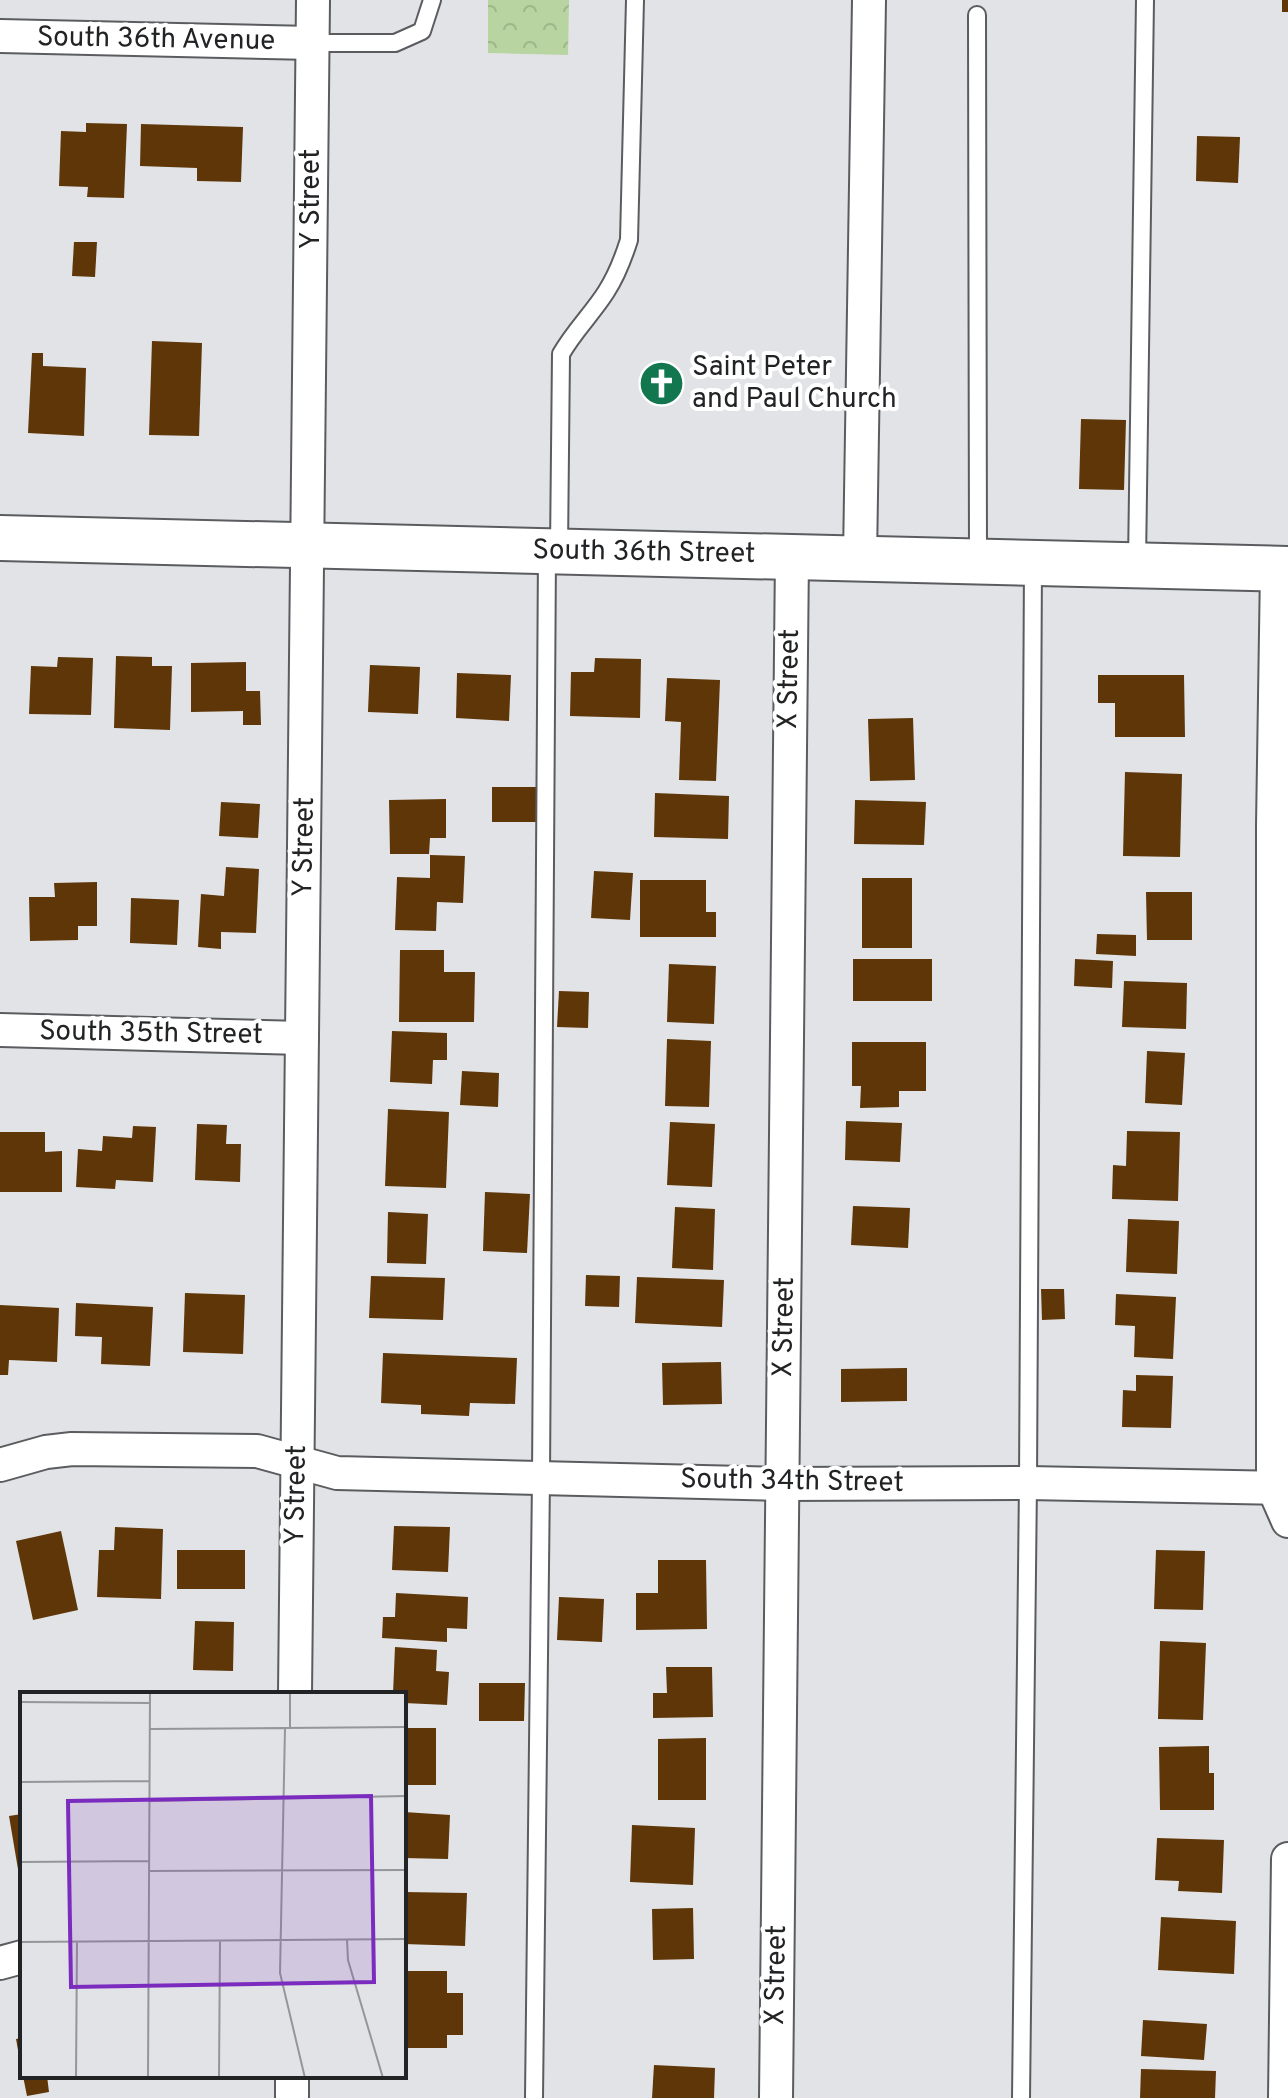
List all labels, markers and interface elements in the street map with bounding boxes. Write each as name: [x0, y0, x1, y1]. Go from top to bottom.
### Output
street label: South 36th Avenue: [36, 20, 276, 60]
street label: Y Street: [294, 149, 330, 249]
place label: Saint Peter and Paul Church: [692, 350, 897, 418]
church icon: Saint Peter and Paul Church: [637, 360, 685, 408]
street label: South 36th Street: [532, 533, 756, 573]
street label: X Street: [771, 628, 809, 730]
street label: Y Street: [286, 796, 324, 898]
street label: South 35th Street: [39, 1014, 263, 1054]
street label: X Street: [766, 1276, 804, 1378]
street label: Y Street: [278, 1444, 316, 1546]
street label: South 34th Street: [680, 1462, 904, 1502]
inset map: [20, 1692, 406, 2078]
street label: X Street: [758, 1924, 796, 2026]

